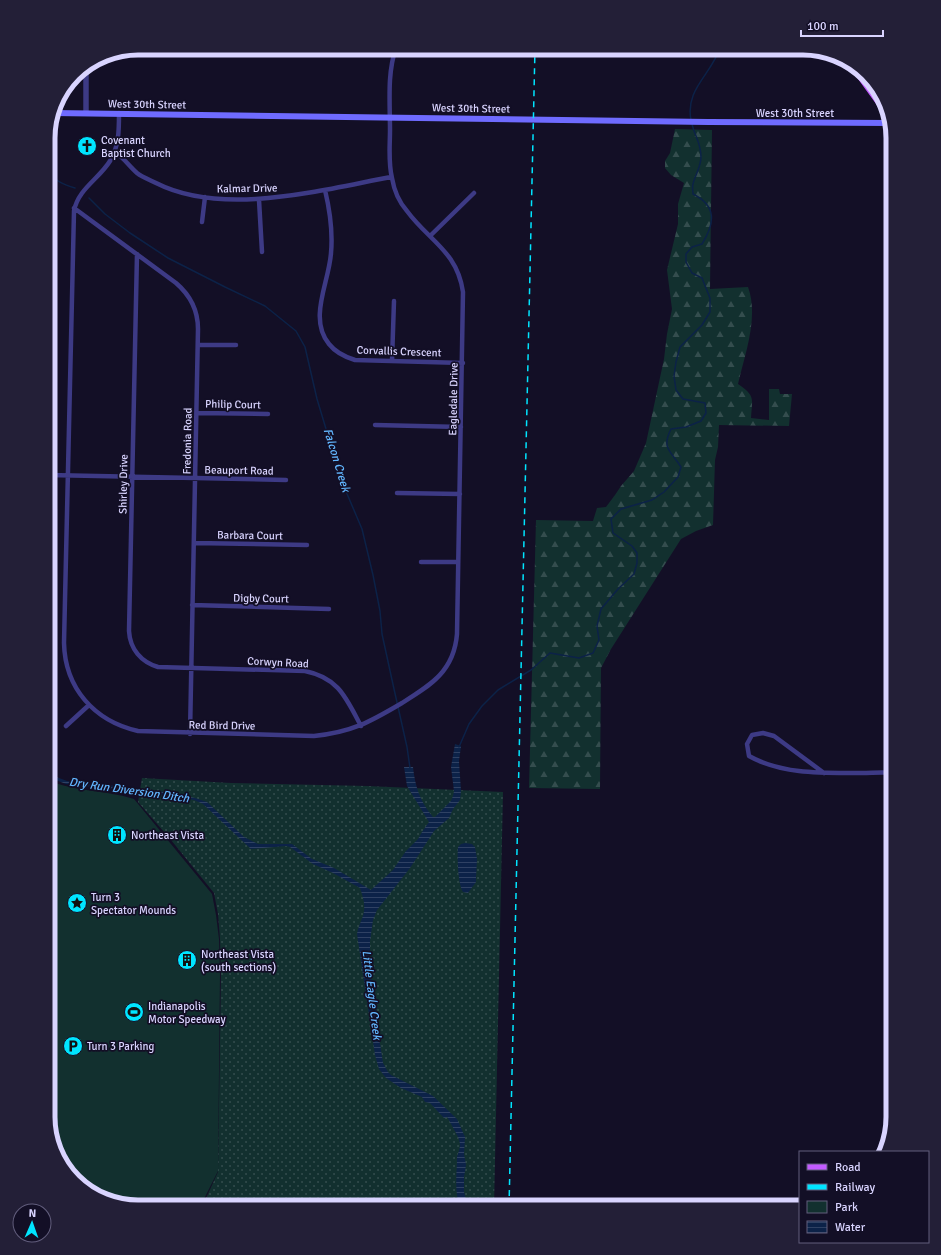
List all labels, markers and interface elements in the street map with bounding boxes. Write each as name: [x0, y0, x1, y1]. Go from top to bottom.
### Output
scale bar: [801, 12, 883, 38]
text: 100 m: [807, 19, 839, 34]
street label: West 30th Street: [108, 97, 186, 112]
street label: West 30th Street: [432, 101, 510, 116]
street label: West 30th Street: [756, 107, 834, 120]
place label: Covenant Baptist Church: [101, 134, 171, 160]
church icon: Covenant Baptist Church: [76, 135, 98, 157]
street label: Kalmar Drive: [217, 181, 278, 196]
street label: Corvallis Crescent: [356, 344, 442, 359]
street label: Eagledale Drive: [446, 362, 461, 436]
street label: Philip Court: [205, 398, 261, 411]
street label: Fredonia Road: [180, 407, 195, 475]
water label: Falcon Creek: [320, 426, 354, 495]
street label: Shirley Drive: [116, 454, 131, 514]
street label: Beauport Road: [204, 463, 274, 478]
street label: Barbara Court: [217, 528, 283, 543]
street label: Digby Court: [233, 592, 289, 605]
street label: Corwyn Road: [247, 654, 309, 671]
street label: Red Bird Drive: [189, 718, 255, 733]
water label: Dry Run Diversion Ditch: [68, 775, 190, 806]
building icon: Northeast Vista: [106, 824, 128, 846]
place label: Northeast Vista: [131, 829, 204, 842]
place label: Turn 3 Spectator Mounds: [91, 891, 176, 917]
place icon: Turn 3 Spectator Mounds: [66, 892, 88, 914]
place label: Northeast Vista (south sections): [201, 948, 276, 974]
building icon: Northeast Vista (south sections): [176, 949, 198, 971]
water label: Little Eagle Creek: [359, 949, 385, 1042]
place label: Indianapolis Motor Speedway: [148, 1000, 226, 1026]
sports icon: Indianapolis Motor Speedway: [123, 1001, 145, 1023]
parking icon: Turn 3 Parking: [62, 1035, 84, 1057]
place label: Turn 3 Parking: [87, 1040, 154, 1053]
legend: [799, 1151, 929, 1243]
text: Road: [835, 1160, 861, 1175]
text: Railway: [835, 1180, 875, 1195]
text: Park: [835, 1200, 858, 1215]
north arrow: [12, 1203, 52, 1243]
text: N: [28, 1207, 36, 1220]
text: Water: [835, 1220, 866, 1235]

